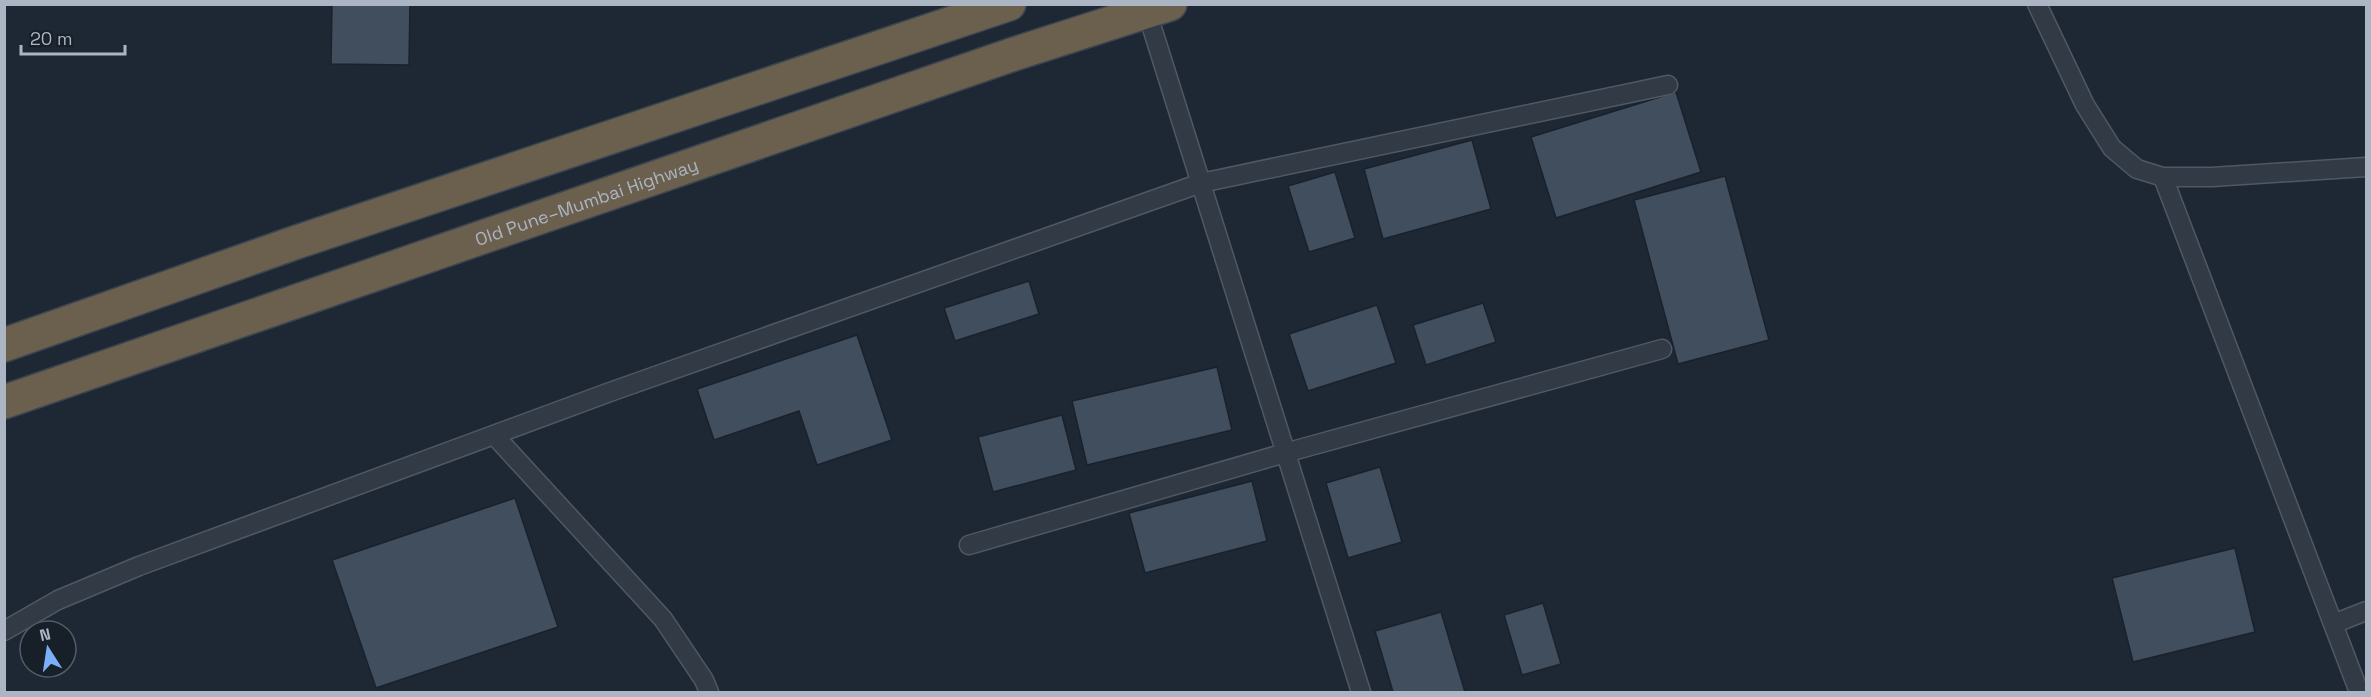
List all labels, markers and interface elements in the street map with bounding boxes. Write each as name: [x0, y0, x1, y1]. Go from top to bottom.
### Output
scale bar: [21, 18, 124, 56]
text: 20 m: [30, 27, 73, 50]
street label: Old Pune–Mumbai Highway: [472, 152, 701, 250]
north arrow: [18, 619, 78, 679]
text: N: [38, 623, 52, 646]

